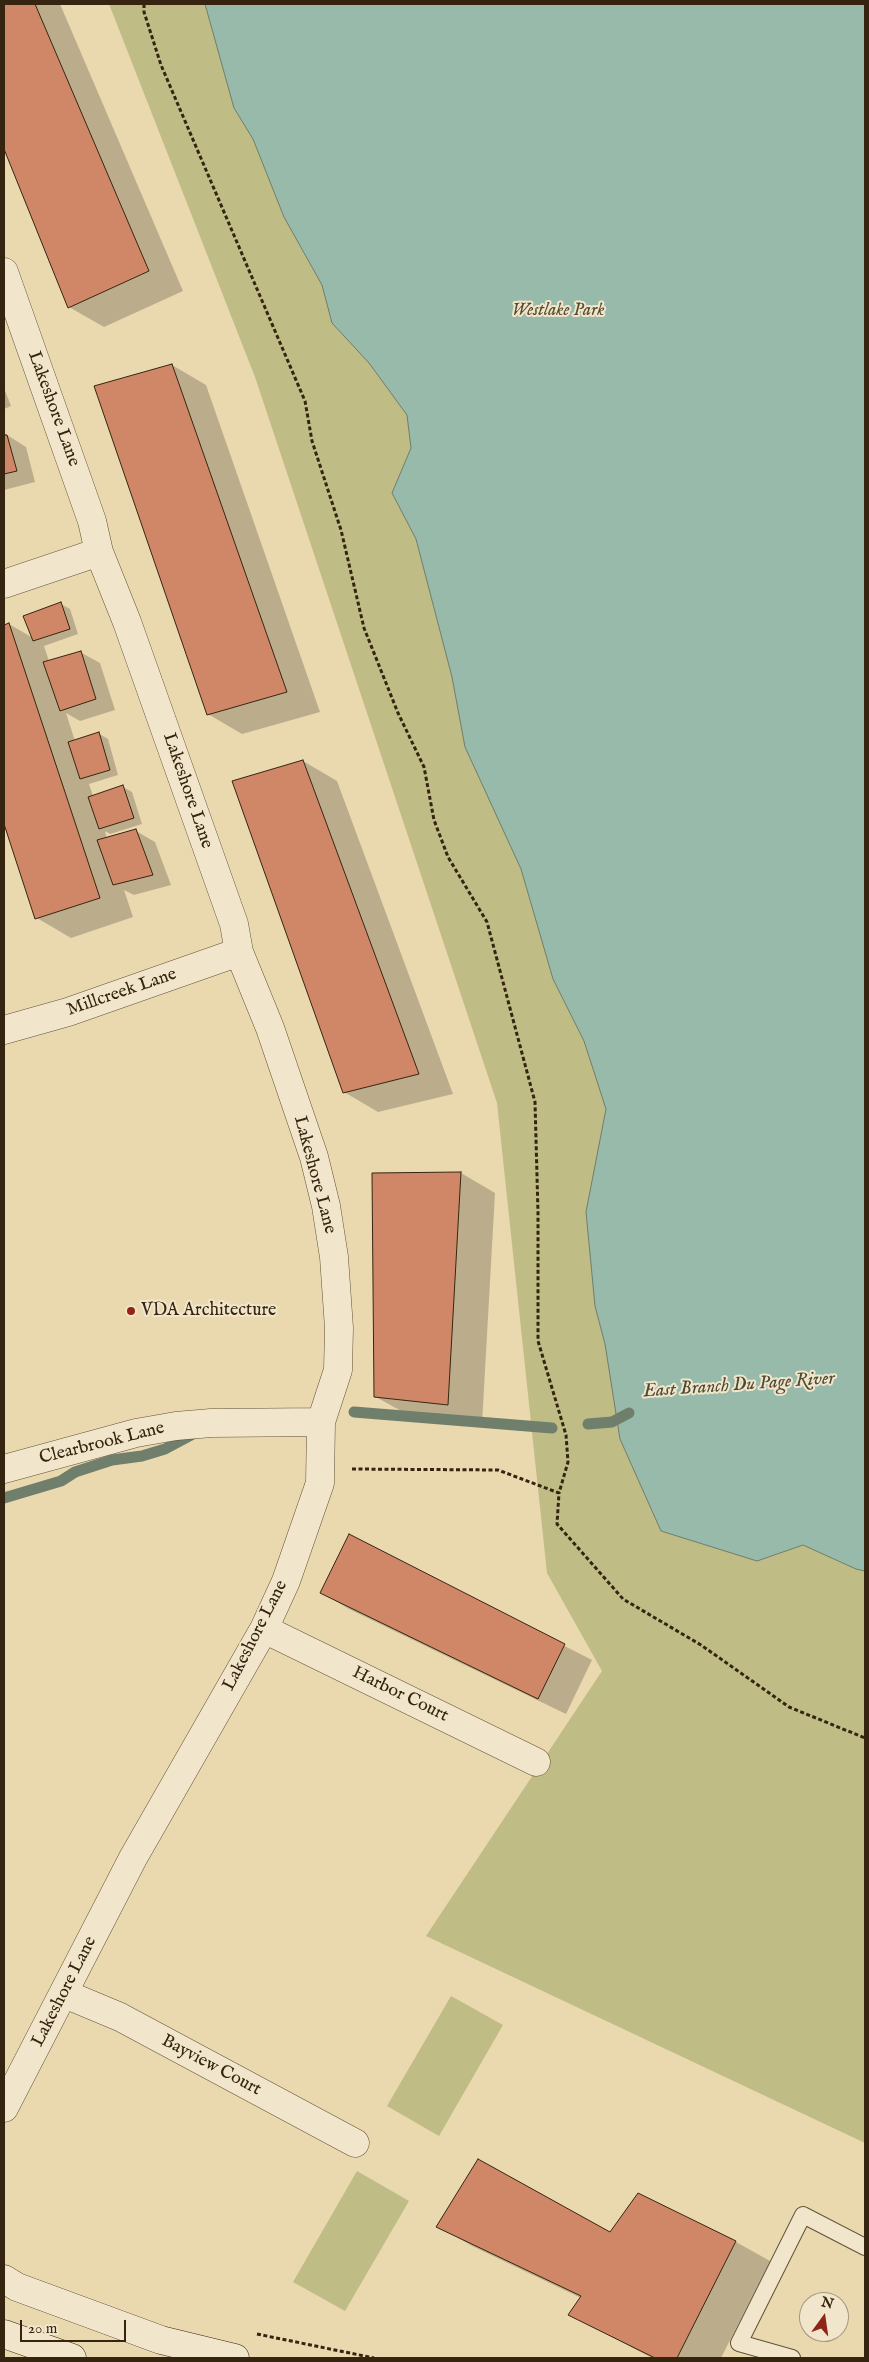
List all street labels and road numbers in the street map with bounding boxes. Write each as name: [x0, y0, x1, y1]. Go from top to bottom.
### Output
street label: Lakeshore Lane: [22, 348, 84, 470]
street label: Lakeshore Lane: [157, 730, 217, 852]
street label: Millcreek Lane: [64, 964, 180, 1022]
street label: Lakeshore Lane: [288, 1114, 340, 1236]
street label: Clearbrook Lane: [37, 1418, 167, 1470]
street label: Lakeshore Lane: [219, 1577, 293, 1695]
street label: Harbor Court: [348, 1662, 452, 1728]
street label: Lakeshore Lane: [28, 1933, 102, 2051]
street label: Bayview Court: [157, 2031, 265, 2101]

